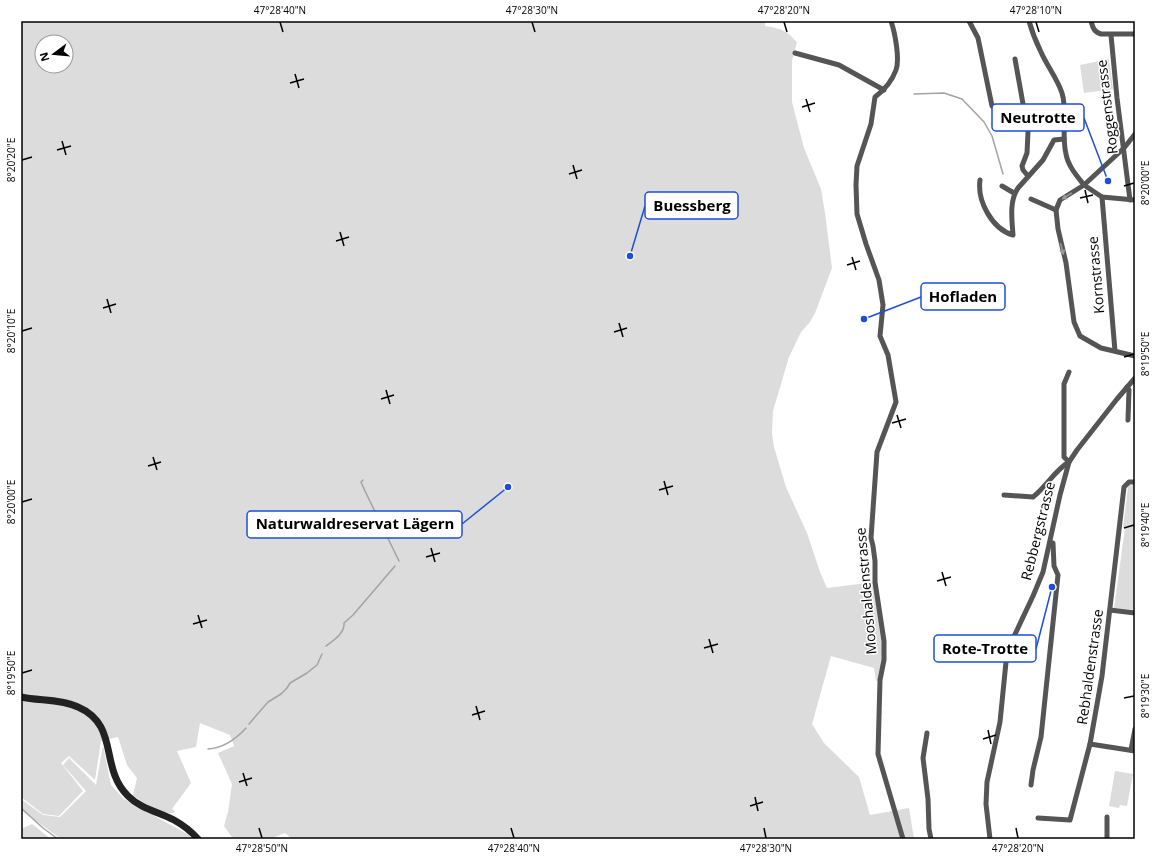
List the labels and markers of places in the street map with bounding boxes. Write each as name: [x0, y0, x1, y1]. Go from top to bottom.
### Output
callout: Neutrotte: [992, 104, 1084, 131]
callout: Buessberg: [645, 192, 738, 219]
callout: Hofladen: [921, 283, 1005, 310]
callout: Naturwaldreservat Lägern: [247, 511, 462, 538]
callout: Rote-Trotte: [934, 635, 1036, 662]

